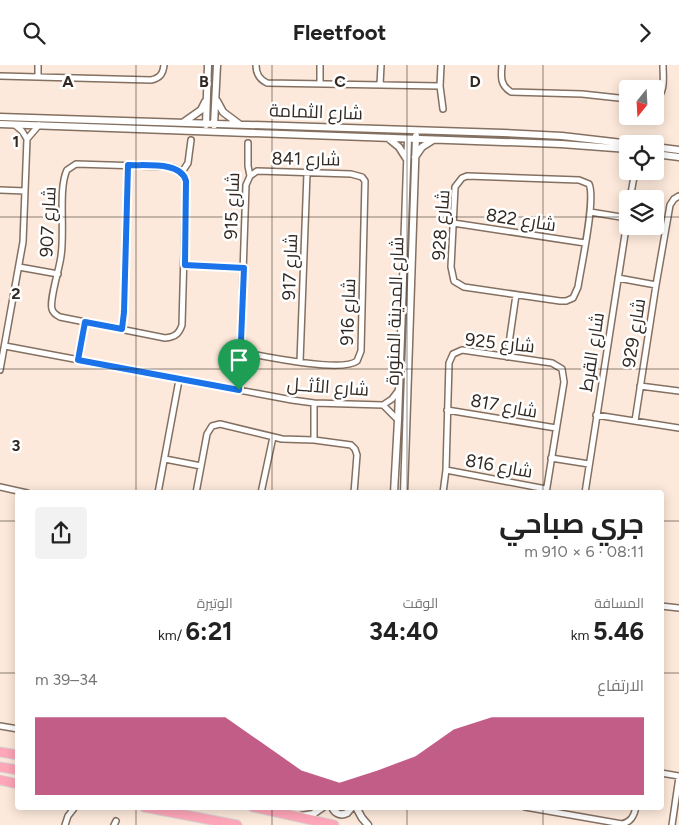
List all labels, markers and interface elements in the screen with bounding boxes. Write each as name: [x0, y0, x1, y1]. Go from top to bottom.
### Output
icon: search: [20, 19, 48, 47]
text: Fleetfoot: [293, 19, 386, 46]
icon: forward: [631, 19, 659, 47]
text: A: [62, 72, 74, 91]
text: B: [199, 72, 209, 91]
text: C: [334, 72, 346, 91]
text: D: [469, 72, 481, 91]
north arrow: [619, 80, 664, 125]
map controls: [619, 80, 664, 235]
street label: شارع الثمامة: [269, 99, 363, 126]
text: 1: [13, 132, 19, 151]
button: locate: [619, 135, 664, 180]
street label: شارع 841: [271, 147, 341, 172]
street label: شارع 915: [220, 172, 245, 240]
street label: شارع 907: [35, 186, 62, 258]
street label: شارع 928: [428, 189, 455, 261]
button: layers: [619, 190, 664, 235]
street label: شارع 822: [484, 204, 558, 237]
street label: شارع 917: [278, 233, 303, 301]
street label: شارع المدينة المنورة: [381, 236, 410, 386]
street label: شارع 916: [336, 278, 361, 346]
text: 2: [11, 284, 21, 303]
street label: شارع 929: [618, 297, 651, 369]
street label: شارع القرط: [575, 311, 610, 393]
street label: شارع 925: [464, 328, 536, 359]
pin: [218, 339, 260, 390]
icon: arrive: [225, 346, 253, 374]
street label: شارع الأثــل: [286, 373, 370, 402]
street label: شارع 817: [469, 389, 539, 424]
text: 3: [12, 436, 21, 455]
street label: شارع 816: [463, 449, 534, 484]
text: جري صباحي: [499, 506, 644, 540]
button: share: [35, 507, 87, 559]
text: 08:11 · 6 × 910 m: [524, 542, 644, 561]
text: الوتيرة: [197, 595, 233, 612]
text: الوقت: [403, 595, 438, 612]
text: المسافة: [594, 595, 644, 612]
text: 6:21: [186, 616, 233, 646]
text: 34:40: [369, 616, 438, 646]
text: 5.46: [593, 616, 644, 646]
text: /km: [158, 627, 186, 644]
text: km: [571, 627, 593, 644]
text: 34–39 m: [35, 670, 98, 689]
text: الارتفاع: [597, 676, 644, 695]

